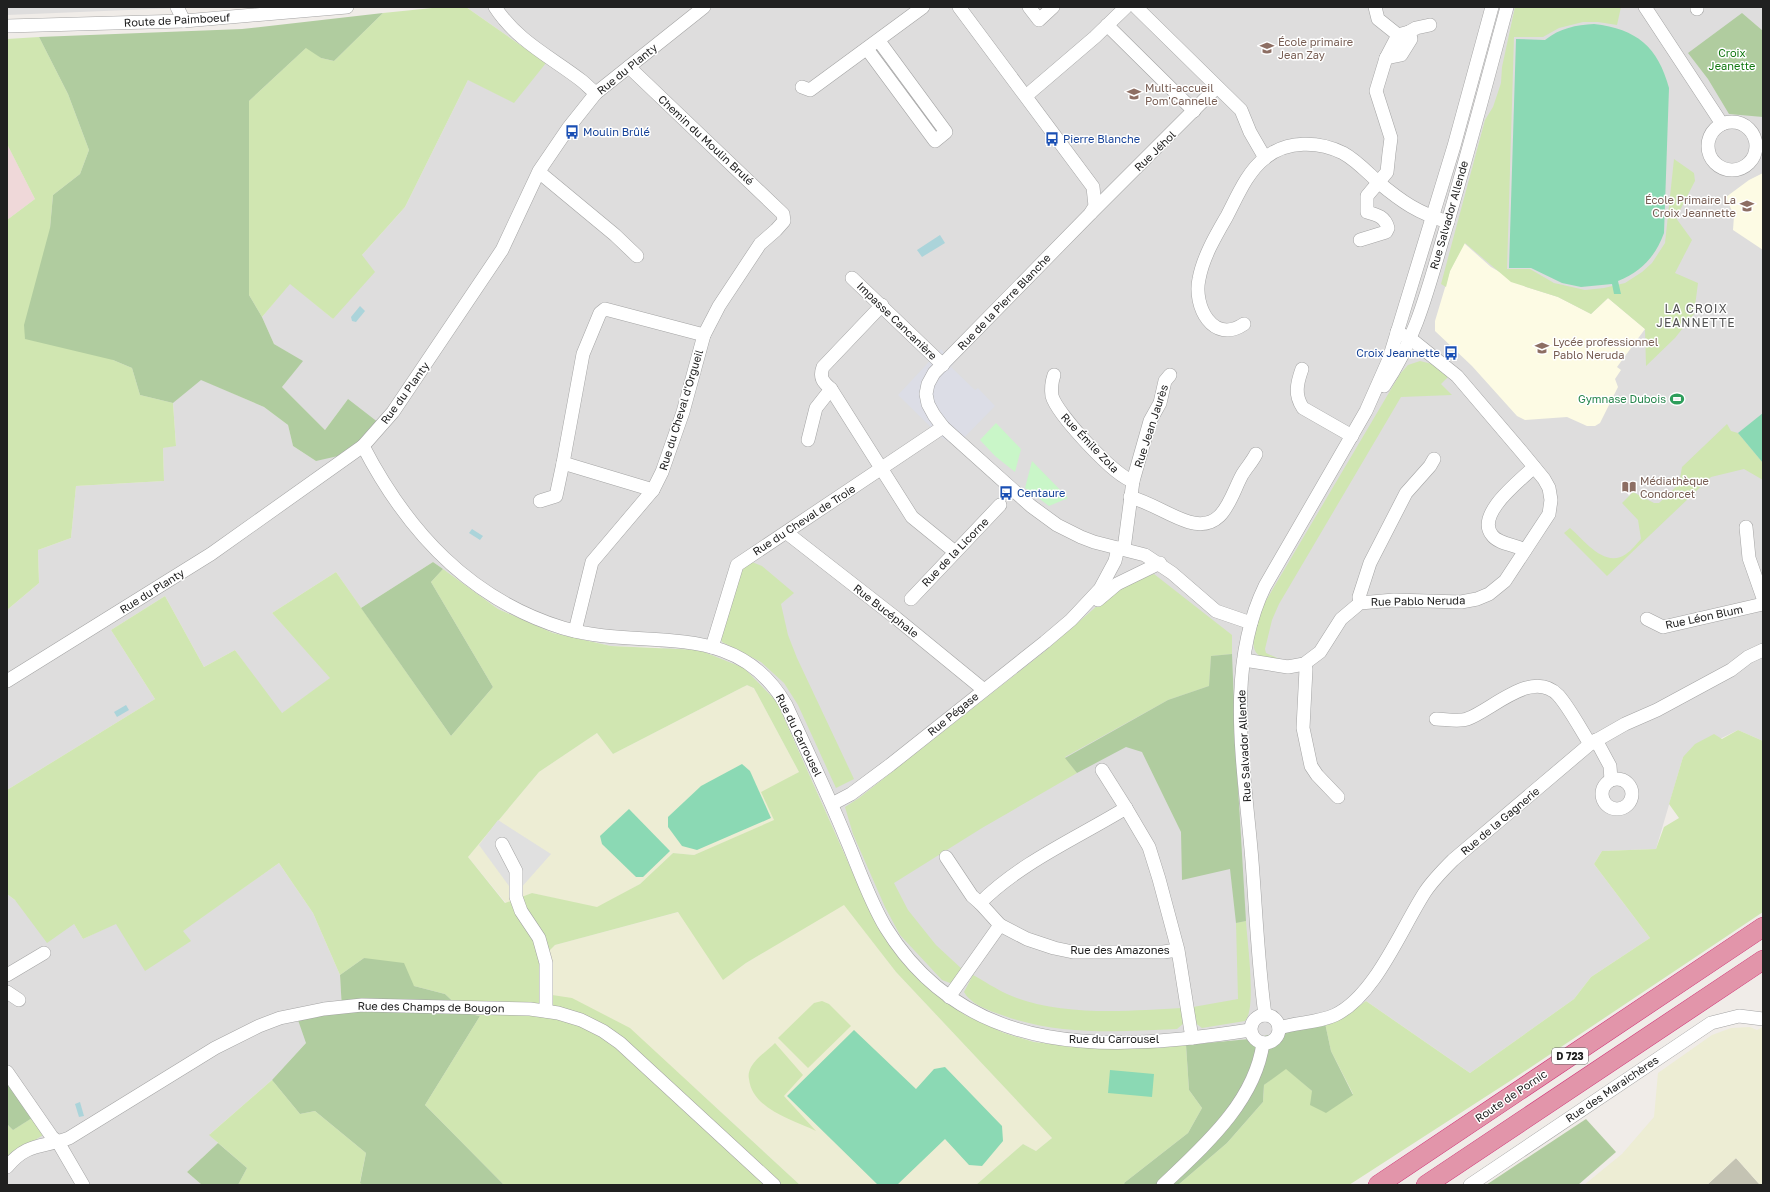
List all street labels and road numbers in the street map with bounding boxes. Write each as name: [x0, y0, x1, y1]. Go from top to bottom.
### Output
street label: Route de Paimboeuf: [123, 10, 230, 29]
street label: Rue du Planty: [594, 40, 659, 97]
street label: Chemin du Moulin Brulé: [656, 92, 757, 187]
street label: Rue Jéhol: [1131, 127, 1178, 174]
street label: Rue Salvador Allende: [1427, 159, 1470, 271]
street label: Rue de la Pierre Blanche: [954, 251, 1053, 352]
street label: Impasse Cancanière: [855, 279, 940, 362]
street label: Rue du Cheval d'Orgueil: [656, 347, 705, 472]
street label: Rue du Planty: [378, 359, 431, 426]
street label: Rue Jean Jaurès: [1131, 382, 1170, 469]
street label: Rue Émile Zola: [1059, 410, 1122, 475]
street label: Rue du Cheval de Troie: [750, 482, 857, 558]
street label: Rue de la Licorne: [918, 515, 991, 589]
street label: Rue du Planty: [117, 566, 186, 616]
street label: Rue Bucéphale: [851, 581, 921, 640]
street label: Rue Pablo Neruda: [1371, 593, 1465, 608]
street label: Rue Léon Blum: [1664, 602, 1744, 631]
street label: Rue Pégase: [925, 689, 981, 738]
street label: Rue Salvador Allende: [1234, 690, 1253, 803]
street label: Rue du Carrousel: [774, 691, 825, 779]
street label: Rue de la Gagnerie: [1458, 784, 1542, 857]
street label: Rue des Amazones: [1070, 943, 1170, 956]
street label: Rue des Champs de Bougon: [357, 999, 505, 1014]
street label: Rue du Carrousel: [1069, 1032, 1160, 1045]
road number: D 723: [1552, 1048, 1588, 1064]
street label: Rue des Maraichères: [1563, 1053, 1661, 1125]
street label: Route de Pornic: [1472, 1067, 1549, 1124]

